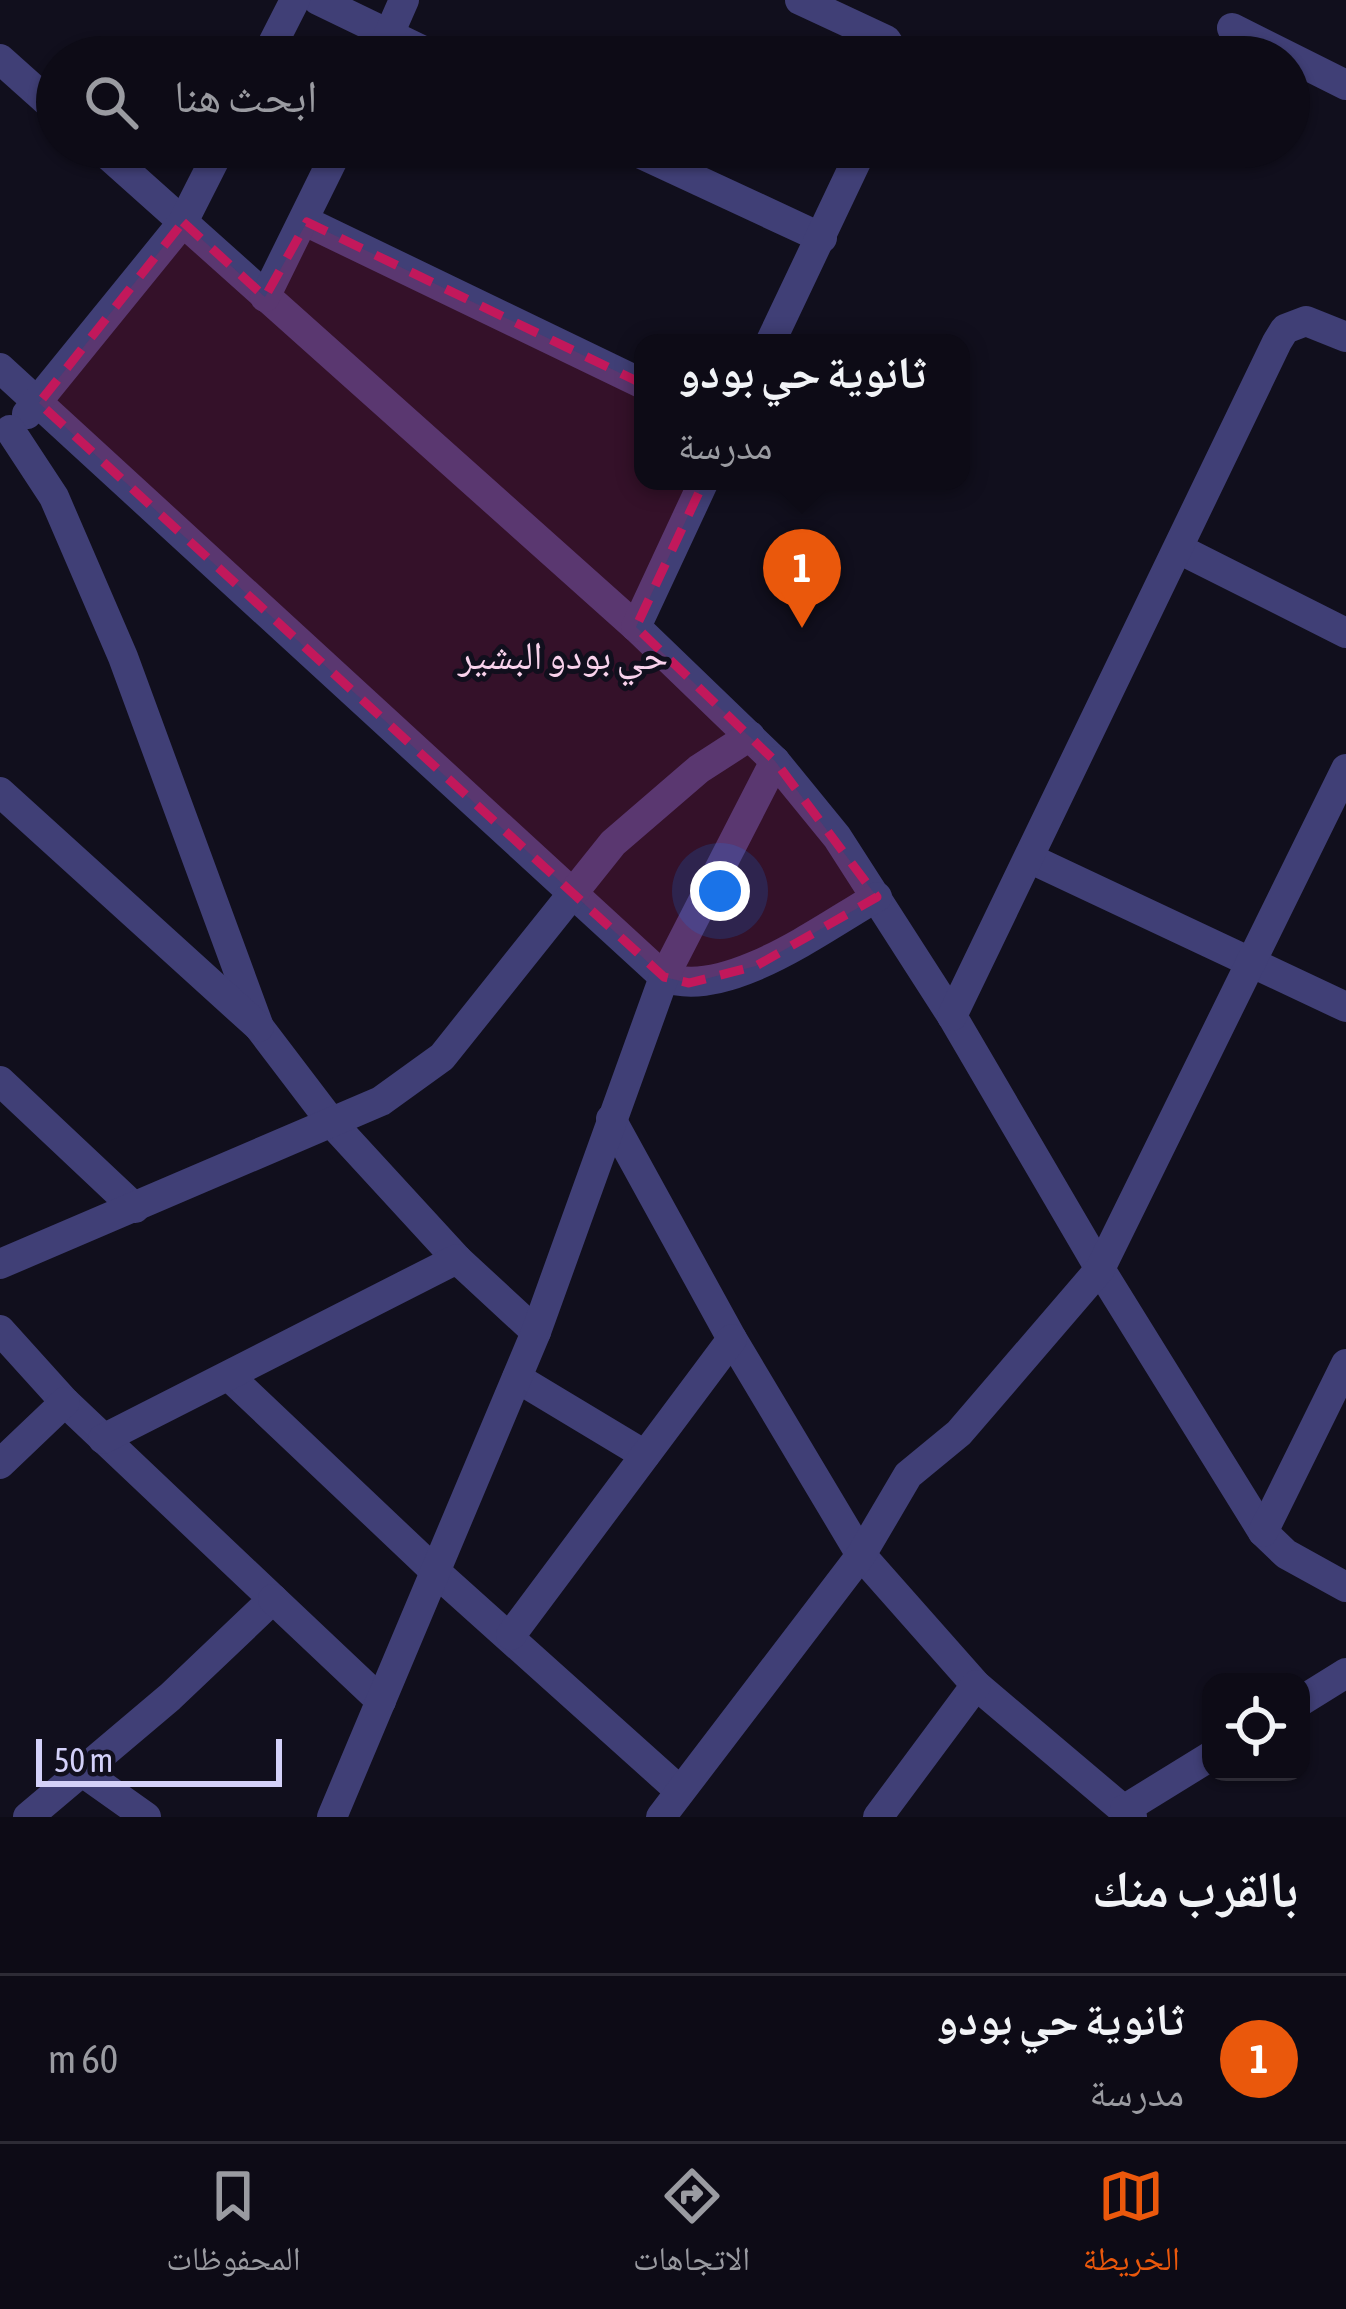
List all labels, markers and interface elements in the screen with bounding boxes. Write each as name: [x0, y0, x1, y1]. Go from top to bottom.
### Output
search box: [36, 36, 1310, 168]
icon: search: [78, 69, 144, 135]
text: ابحث هنا: [174, 70, 317, 122]
popup: [634, 334, 970, 490]
text: ثانوية حي بودو: [678, 346, 926, 398]
text: مدرسة: [678, 423, 773, 467]
pin: 1: [763, 529, 841, 628]
district label: حي بودو البشير: [457, 633, 668, 687]
your location: [690, 861, 750, 921]
map controls: [1202, 1673, 1310, 1781]
button: locate: [1202, 1673, 1310, 1781]
scale bar: [36, 1733, 282, 1786]
text: 50 m: [54, 1741, 113, 1779]
text: بالقرب منك: [1092, 1859, 1298, 1918]
text: ثانوية حي بودو: [936, 1993, 1184, 2045]
text: 60 m: [48, 2037, 118, 2081]
text: 1: [1250, 2037, 1268, 2081]
text: مدرسة: [1089, 2070, 1184, 2114]
tab: المحفوظات: [166, 2163, 301, 2291]
tab: الاتجاهات: [633, 2163, 750, 2291]
tab: الخريطة: [1083, 2163, 1180, 2291]

